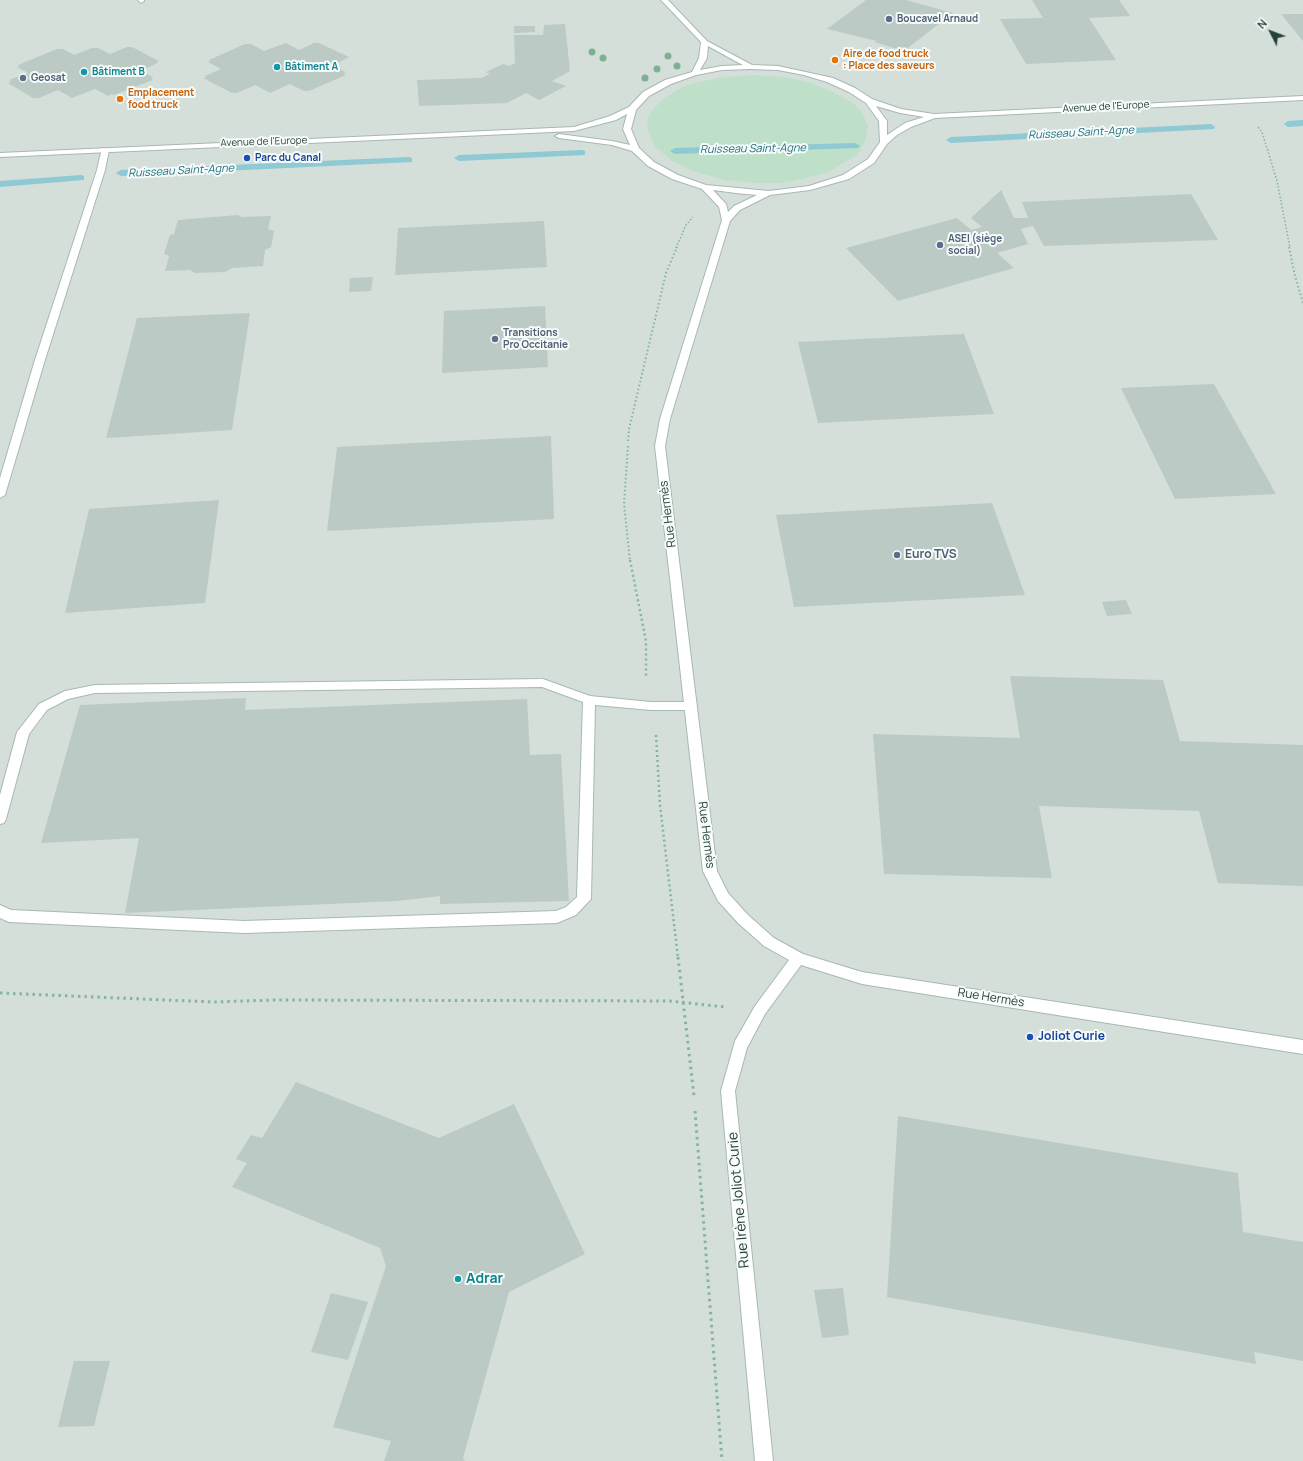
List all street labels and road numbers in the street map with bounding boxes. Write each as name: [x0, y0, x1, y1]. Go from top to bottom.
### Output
street label: Avenue de l'Europe: [1062, 99, 1150, 115]
street label: Avenue de l'Europe: [220, 134, 308, 150]
street label: Rue Hermès: [657, 480, 679, 548]
street label: Rue Hermès: [695, 801, 717, 869]
street label: Rue Hermès: [957, 986, 1025, 1010]
street label: Rue Irène Joliot Curie: [725, 1131, 753, 1269]

